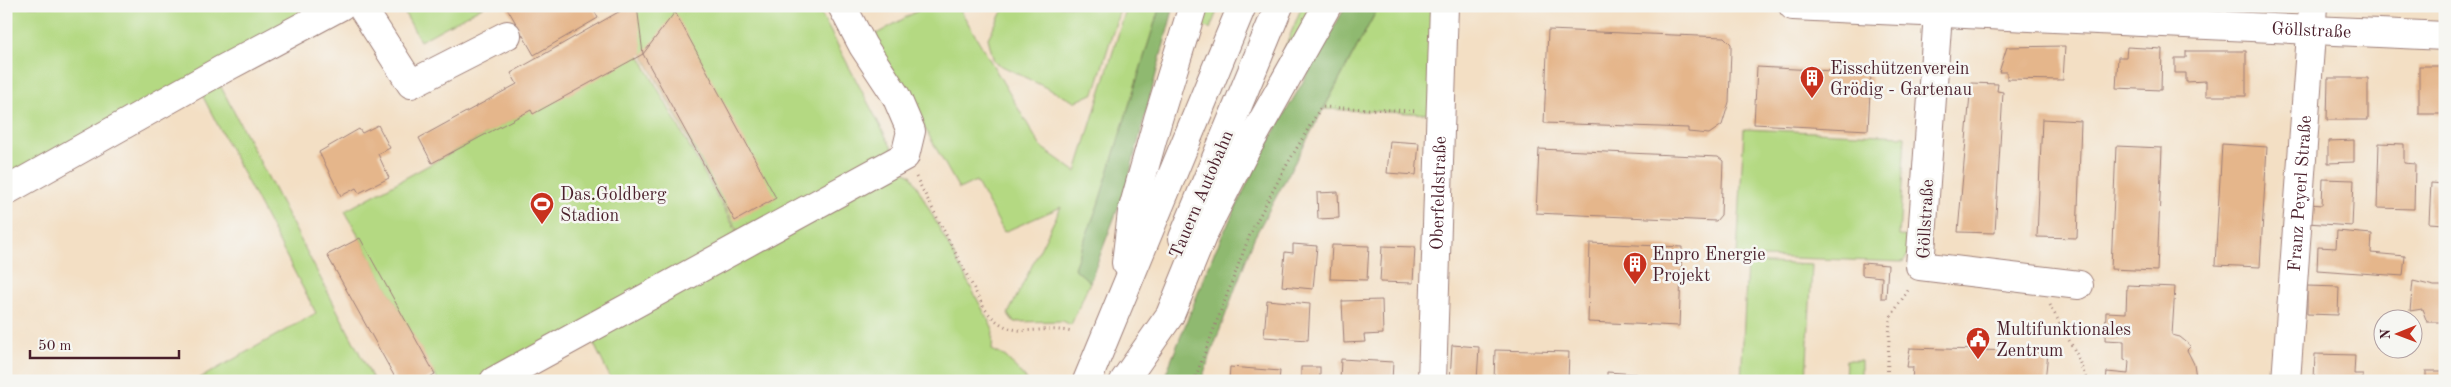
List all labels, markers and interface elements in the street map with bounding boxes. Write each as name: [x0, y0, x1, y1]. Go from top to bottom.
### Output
street label: Göllstraße: [2271, 20, 2352, 42]
place label: Eisschützenverein Grödig - Gartenau: [1830, 60, 1972, 99]
building icon: Eisschützenverein Grödig - Gartenau: [1799, 65, 1825, 99]
street label: Franz Peyerl Straße: [2286, 115, 2315, 272]
street label: Tauern Autobahn: [1167, 128, 1237, 261]
street label: Oberfeldstraße: [1428, 136, 1450, 250]
street label: Göllstraße: [1915, 179, 1937, 259]
place label: Das.Goldberg Stadion: [560, 186, 667, 225]
sports icon: Das.Goldberg Stadion: [529, 191, 555, 225]
place label: Enpro Energie Projekt: [1652, 246, 1765, 285]
building icon: Enpro Energie Projekt: [1622, 251, 1648, 285]
north arrow: [2374, 310, 2424, 360]
place label: Multifunktionales Zentrum: [1996, 321, 2131, 360]
public building icon: Multifunktionales Zentrum: [1965, 326, 1991, 360]
scale bar: [30, 327, 179, 359]
text: N: [2379, 328, 2393, 340]
text: 50 m: [38, 339, 72, 354]

